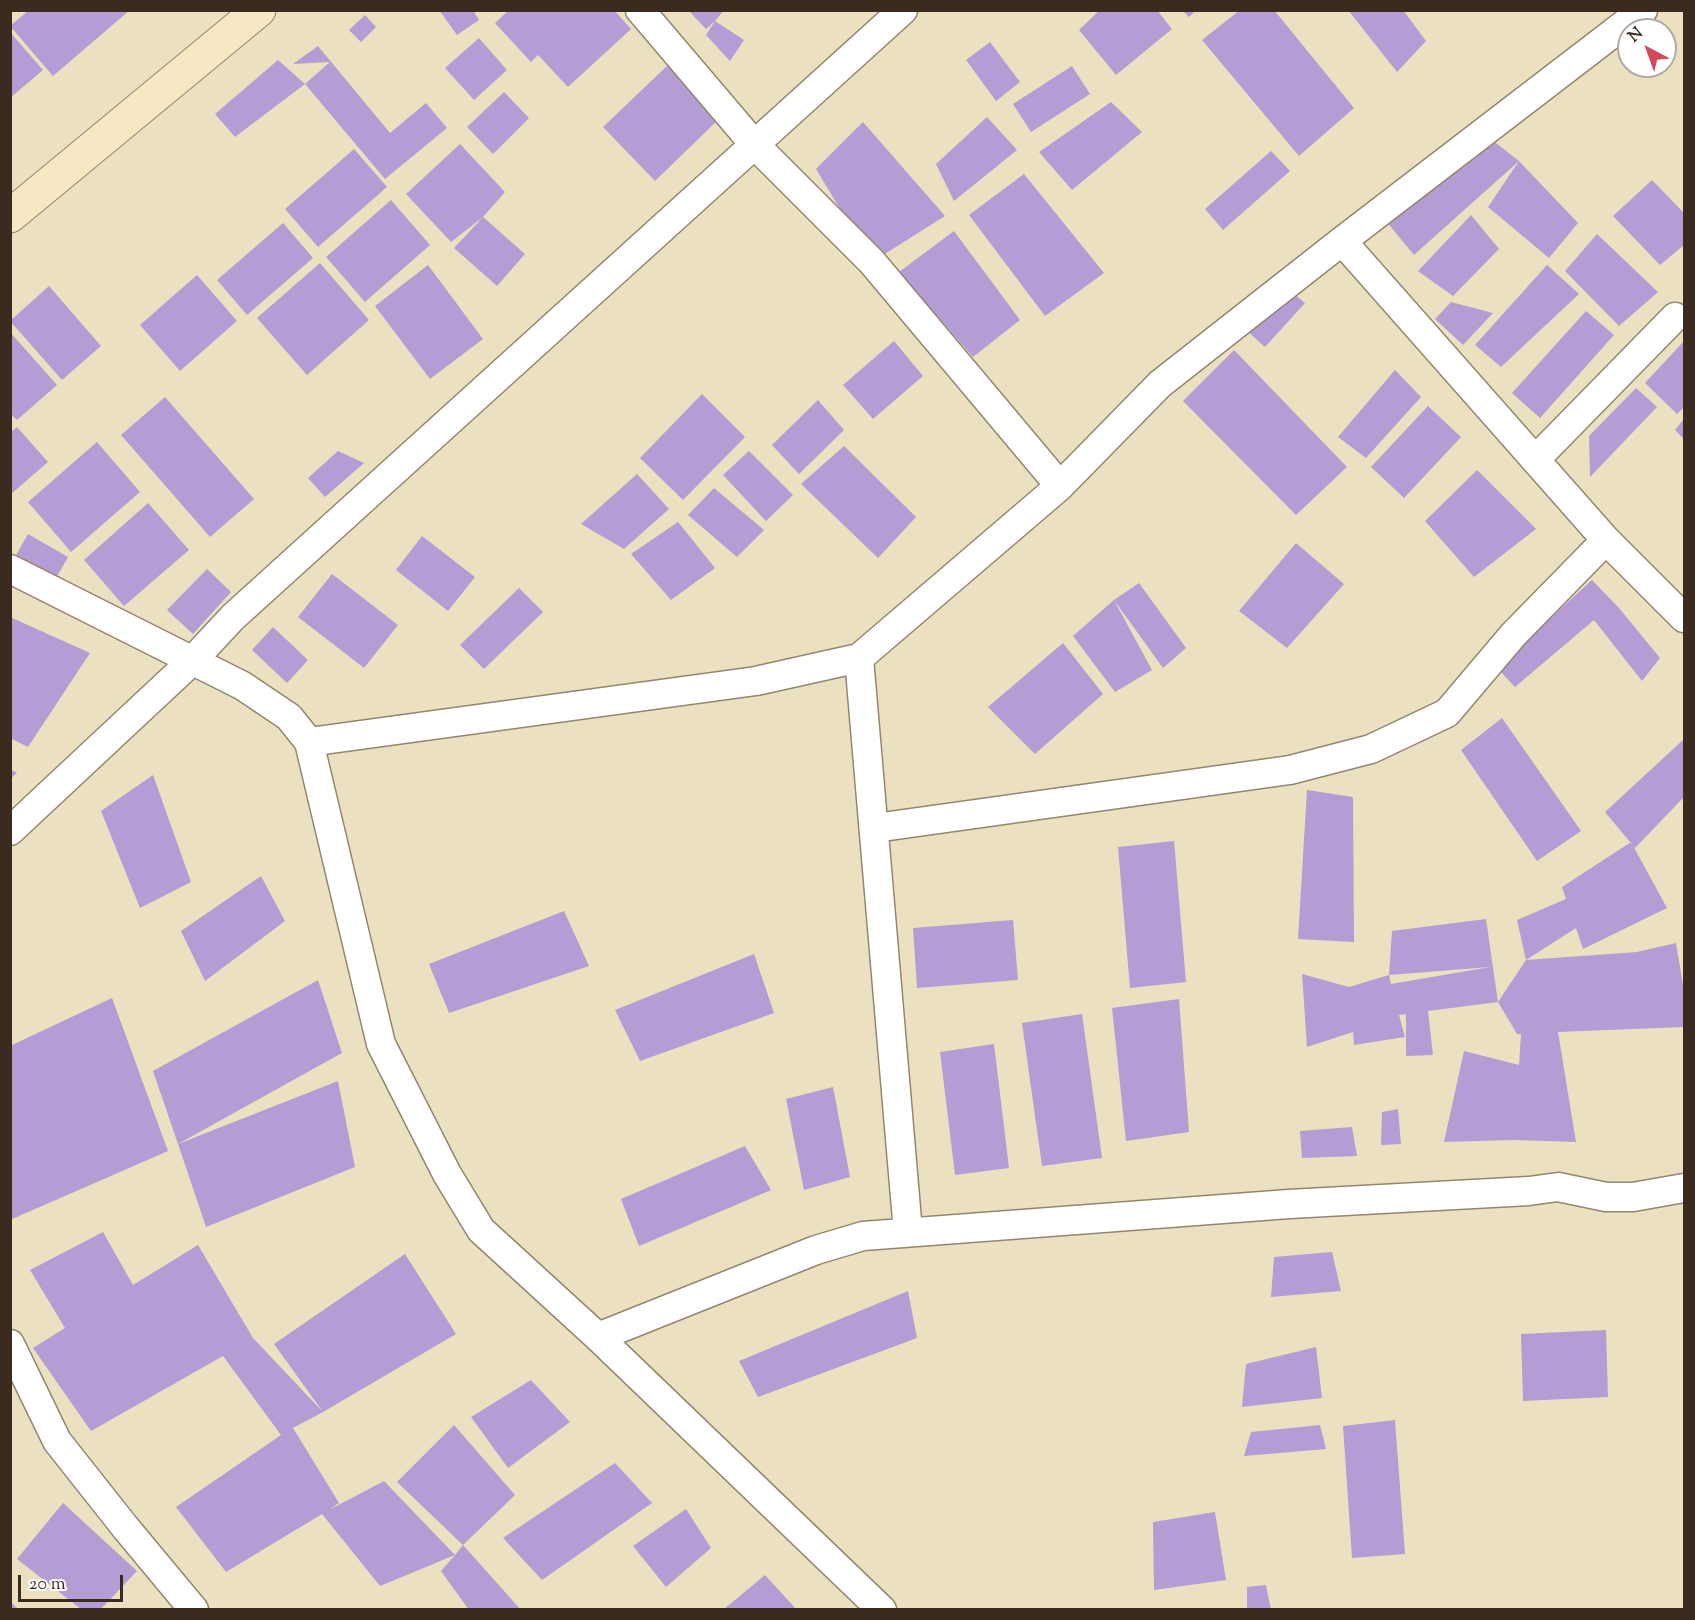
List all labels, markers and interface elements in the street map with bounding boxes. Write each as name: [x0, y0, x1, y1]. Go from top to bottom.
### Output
north arrow: [1617, 18, 1677, 78]
text: N: [1624, 23, 1649, 48]
scale bar: [21, 1563, 126, 1601]
text: 20 m: [29, 1572, 66, 1598]

